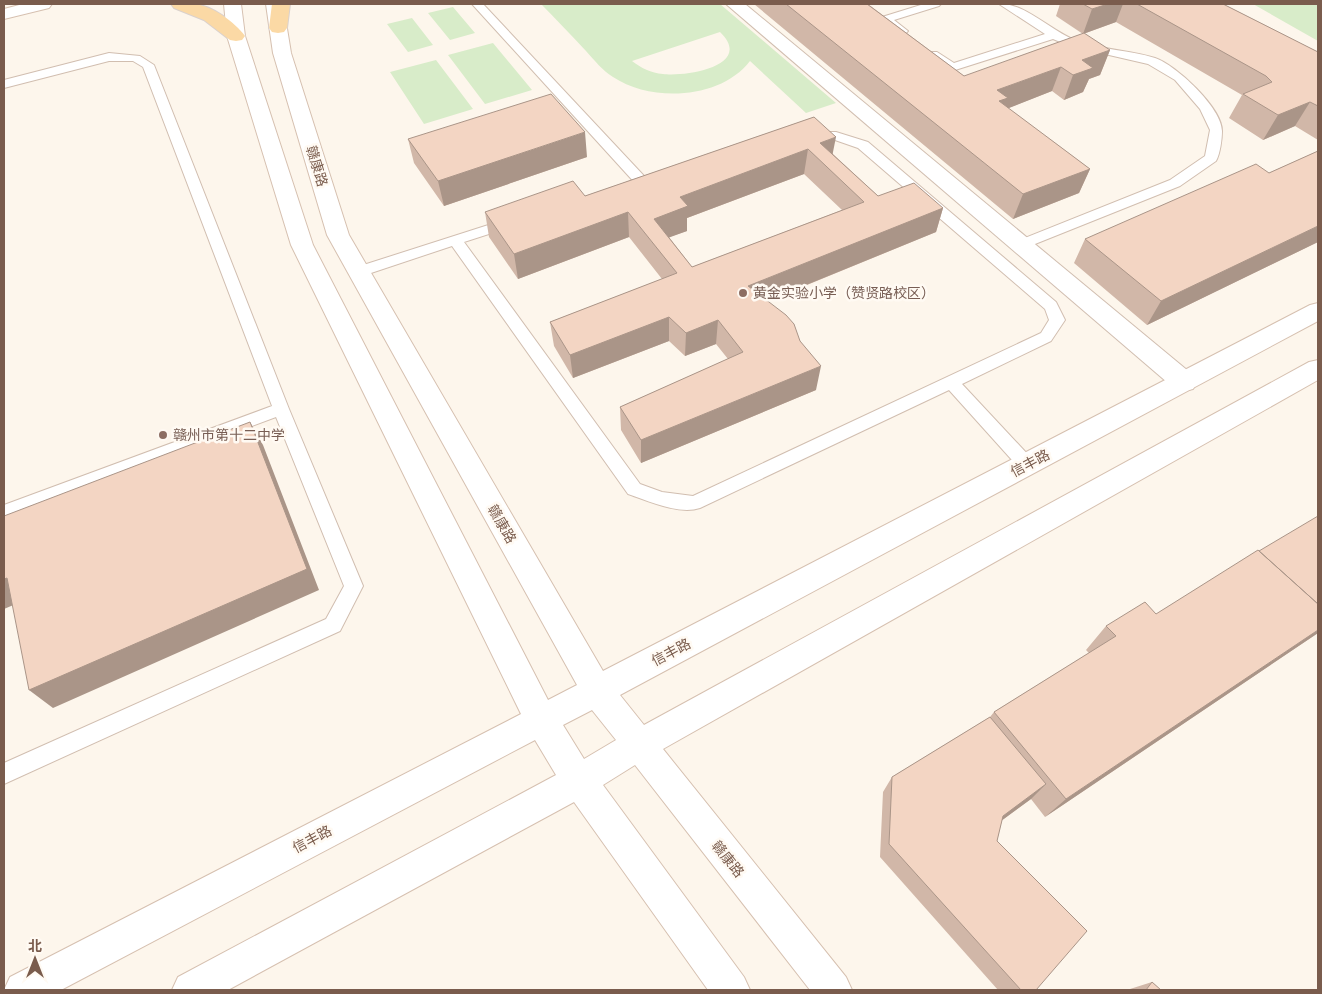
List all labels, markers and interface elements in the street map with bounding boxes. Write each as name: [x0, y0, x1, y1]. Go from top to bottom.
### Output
street label: 赣康路: [301, 143, 332, 189]
place label: 黄金实验小学（赞贤路校区）: [753, 284, 935, 303]
marker: 黄金实验小学（赞贤路校区）: [737, 287, 749, 299]
place label: 赣州市第十二中学: [173, 426, 285, 445]
marker: 赣州市第十二中学: [157, 429, 169, 441]
street label: 信丰路: [1007, 445, 1053, 482]
street label: 赣康路: [483, 501, 520, 547]
street label: 信丰路: [648, 634, 694, 671]
street label: 信丰路: [289, 821, 335, 858]
street label: 赣康路: [707, 837, 748, 882]
north arrow: [10, 934, 60, 984]
text: 北: [28, 937, 42, 956]

